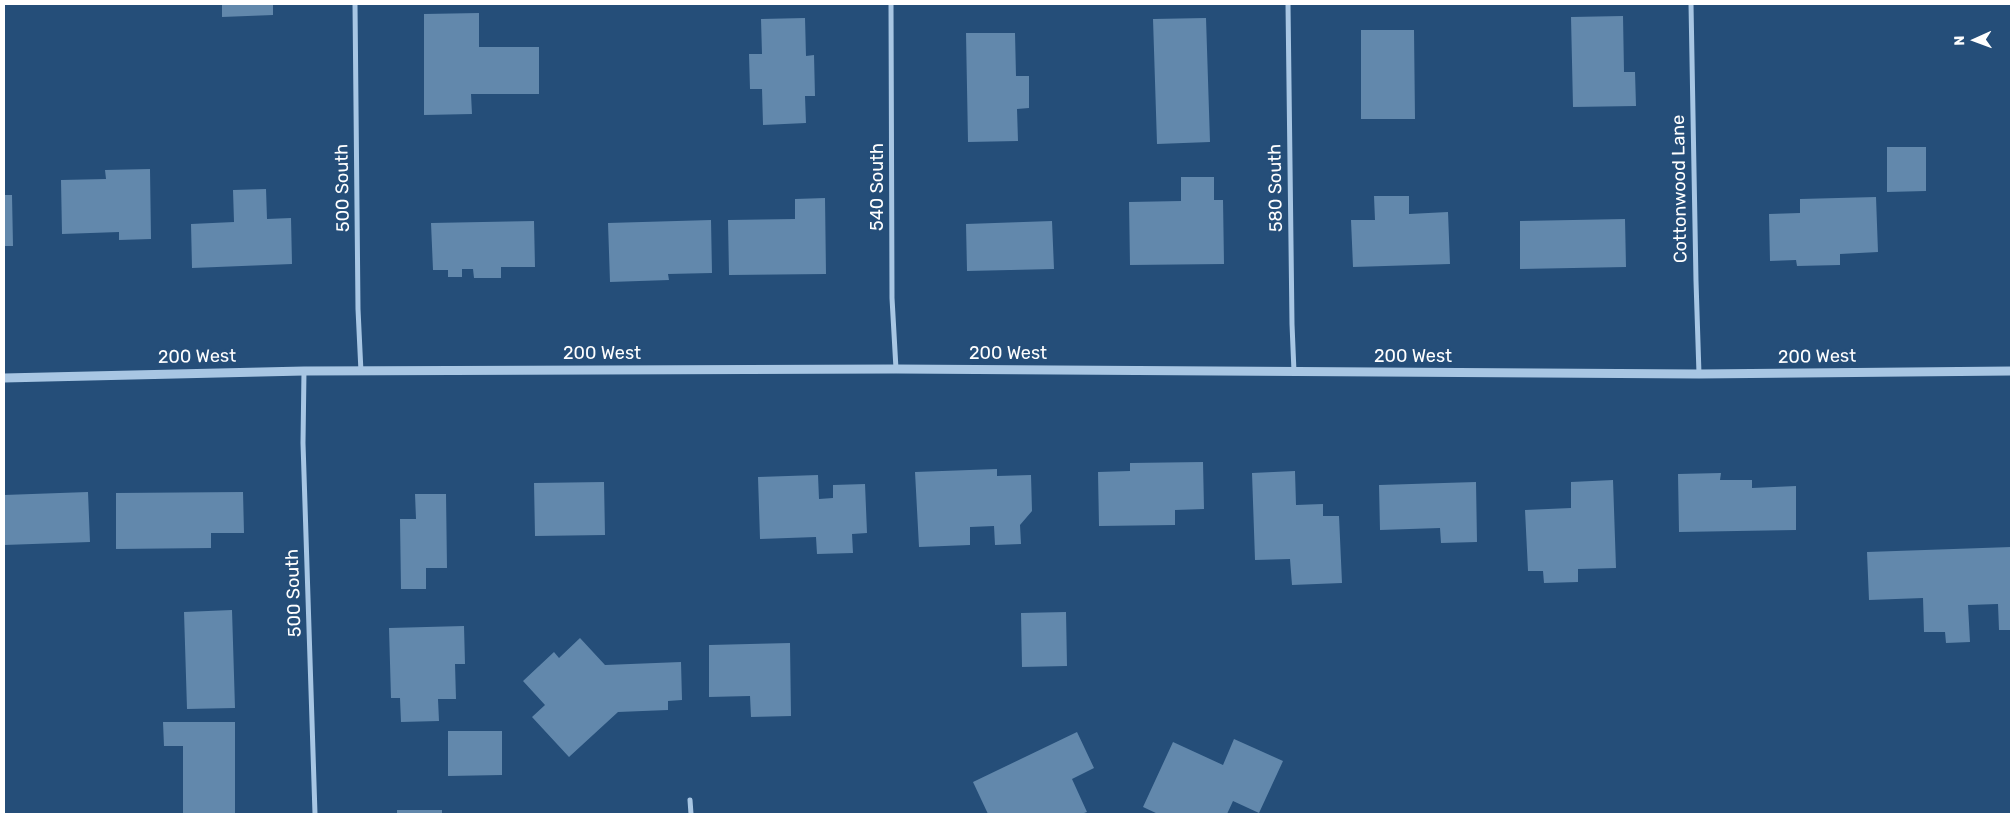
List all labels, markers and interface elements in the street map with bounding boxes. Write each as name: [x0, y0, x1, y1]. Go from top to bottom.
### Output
north arrow: [1950, 15, 2000, 65]
text: N: [1951, 35, 1968, 46]
street label: Cottonwood Lane: [1668, 115, 1692, 263]
street label: 540 South: [867, 143, 889, 231]
street label: 500 South: [331, 144, 355, 232]
street label: 580 South: [1264, 144, 1288, 232]
street label: 200 West: [563, 343, 641, 365]
street label: 200 West: [969, 343, 1047, 365]
street label: 200 West: [158, 346, 236, 368]
street label: 200 West: [1374, 346, 1452, 368]
street label: 200 West: [1778, 346, 1856, 368]
street label: 500 South: [282, 548, 306, 638]

